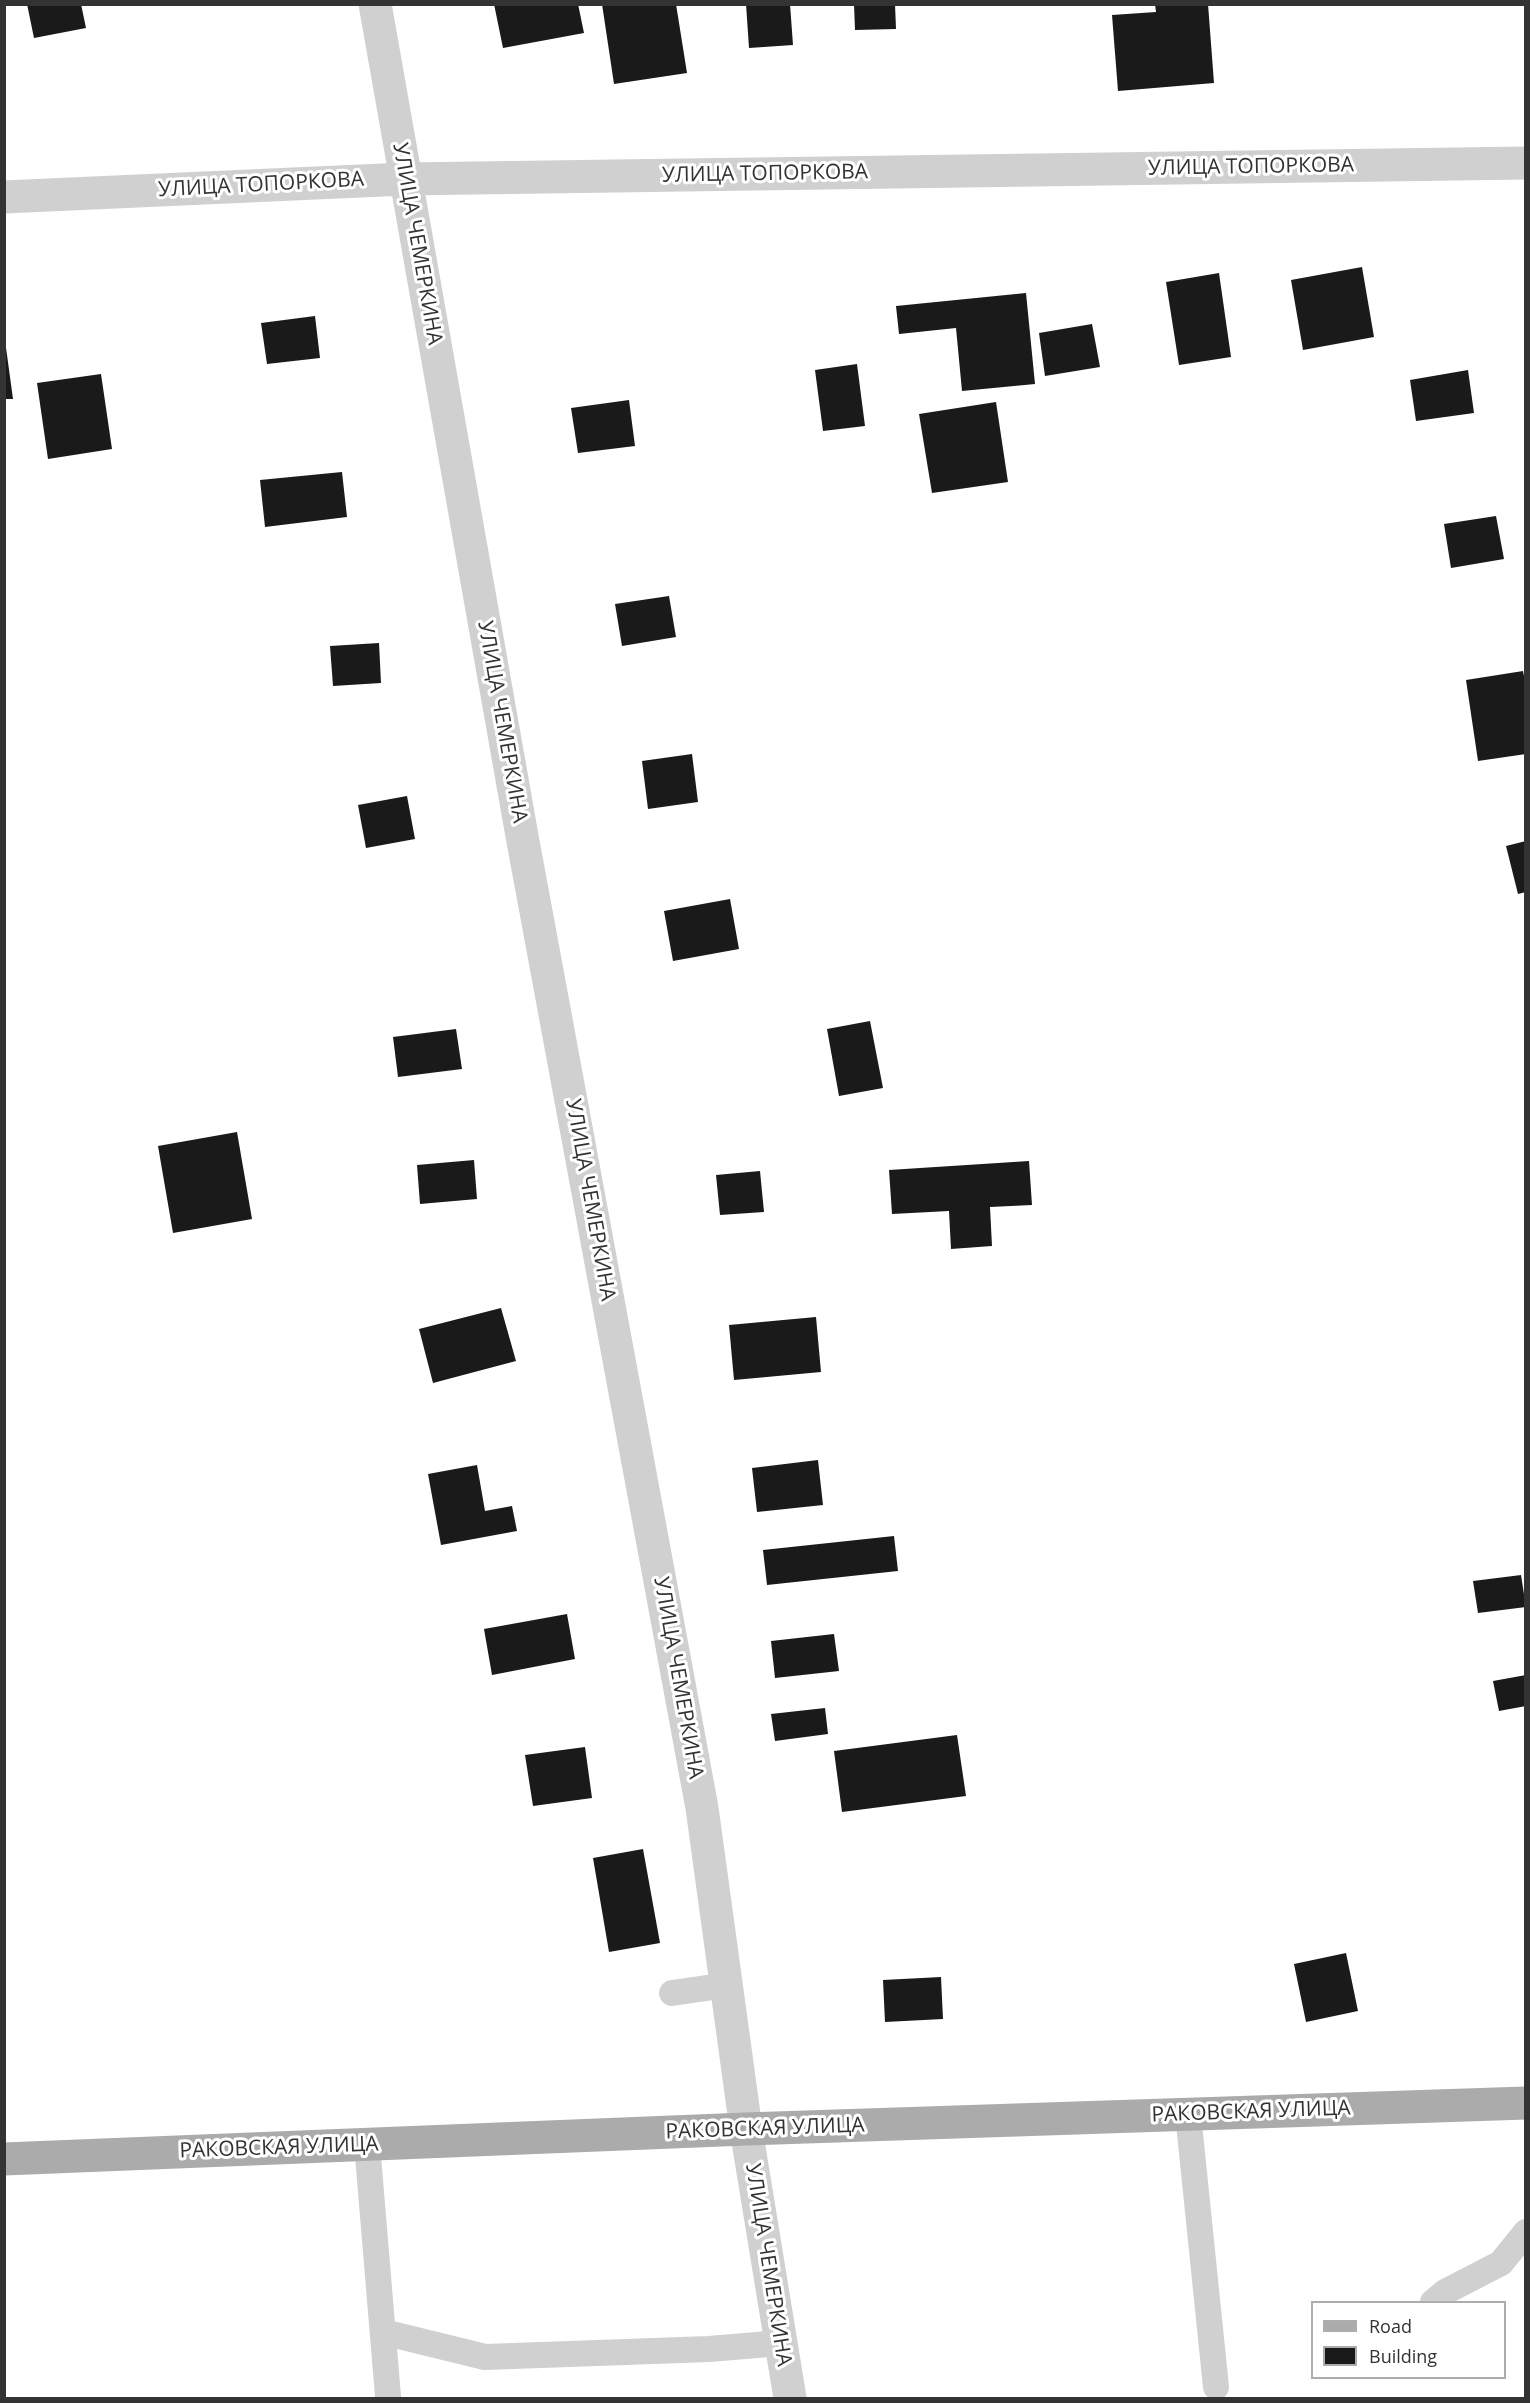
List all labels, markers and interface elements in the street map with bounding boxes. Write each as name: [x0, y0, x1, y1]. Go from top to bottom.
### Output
street label: УЛИЦА ЧЕМЕРКИНА: [387, 141, 447, 347]
street label: УЛИЦА ТОПОРКОВА: [1148, 153, 1354, 181]
street label: УЛИЦА ТОПОРКОВА: [662, 160, 868, 188]
street label: УЛИЦА ТОПОРКОВА: [157, 167, 365, 203]
street label: УЛИЦА ЧЕМЕРКИНА: [472, 619, 532, 825]
street label: УЛИЦА ЧЕМЕРКИНА: [560, 1097, 620, 1303]
street label: УЛИЦА ЧЕМЕРКИНА: [648, 1575, 708, 1781]
street label: РАКОВСКАЯ УЛИЦА: [1151, 2096, 1351, 2128]
street label: РАКОВСКАЯ УЛИЦА: [665, 2113, 865, 2145]
street label: РАКОВСКАЯ УЛИЦА: [179, 2132, 379, 2164]
street label: УЛИЦА ЧЕМЕРКИНА: [740, 2162, 796, 2368]
legend: [1311, 2301, 1506, 2379]
text: Road: [1369, 2314, 1412, 2338]
text: Building: [1369, 2344, 1437, 2368]

